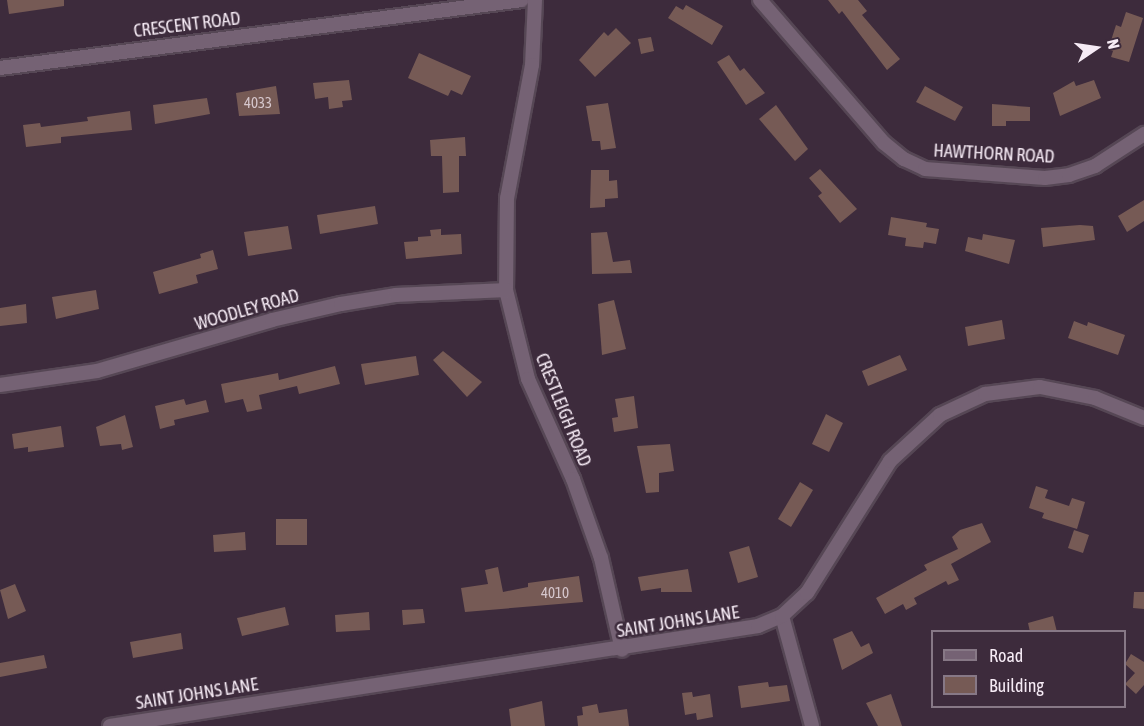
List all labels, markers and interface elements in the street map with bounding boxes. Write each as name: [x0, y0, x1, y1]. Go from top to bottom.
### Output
street label: CRESCENT ROAD: [132, 8, 242, 42]
north arrow: [1066, 18, 1126, 78]
text: N: [1104, 37, 1123, 51]
house number: 4033: [244, 94, 272, 112]
street label: HAWTHORN ROAD: [933, 140, 1055, 168]
street label: WOODLEY ROAD: [192, 285, 302, 335]
street label: CRESTLEIGH ROAD: [530, 350, 596, 470]
house number: 4010: [541, 584, 569, 602]
street label: SAINT JOHNS LANE: [615, 602, 741, 642]
legend: [931, 630, 1126, 708]
text: Road: [989, 645, 1023, 666]
street label: SAINT JOHNS LANE: [134, 674, 260, 714]
text: Building: [989, 675, 1044, 696]

